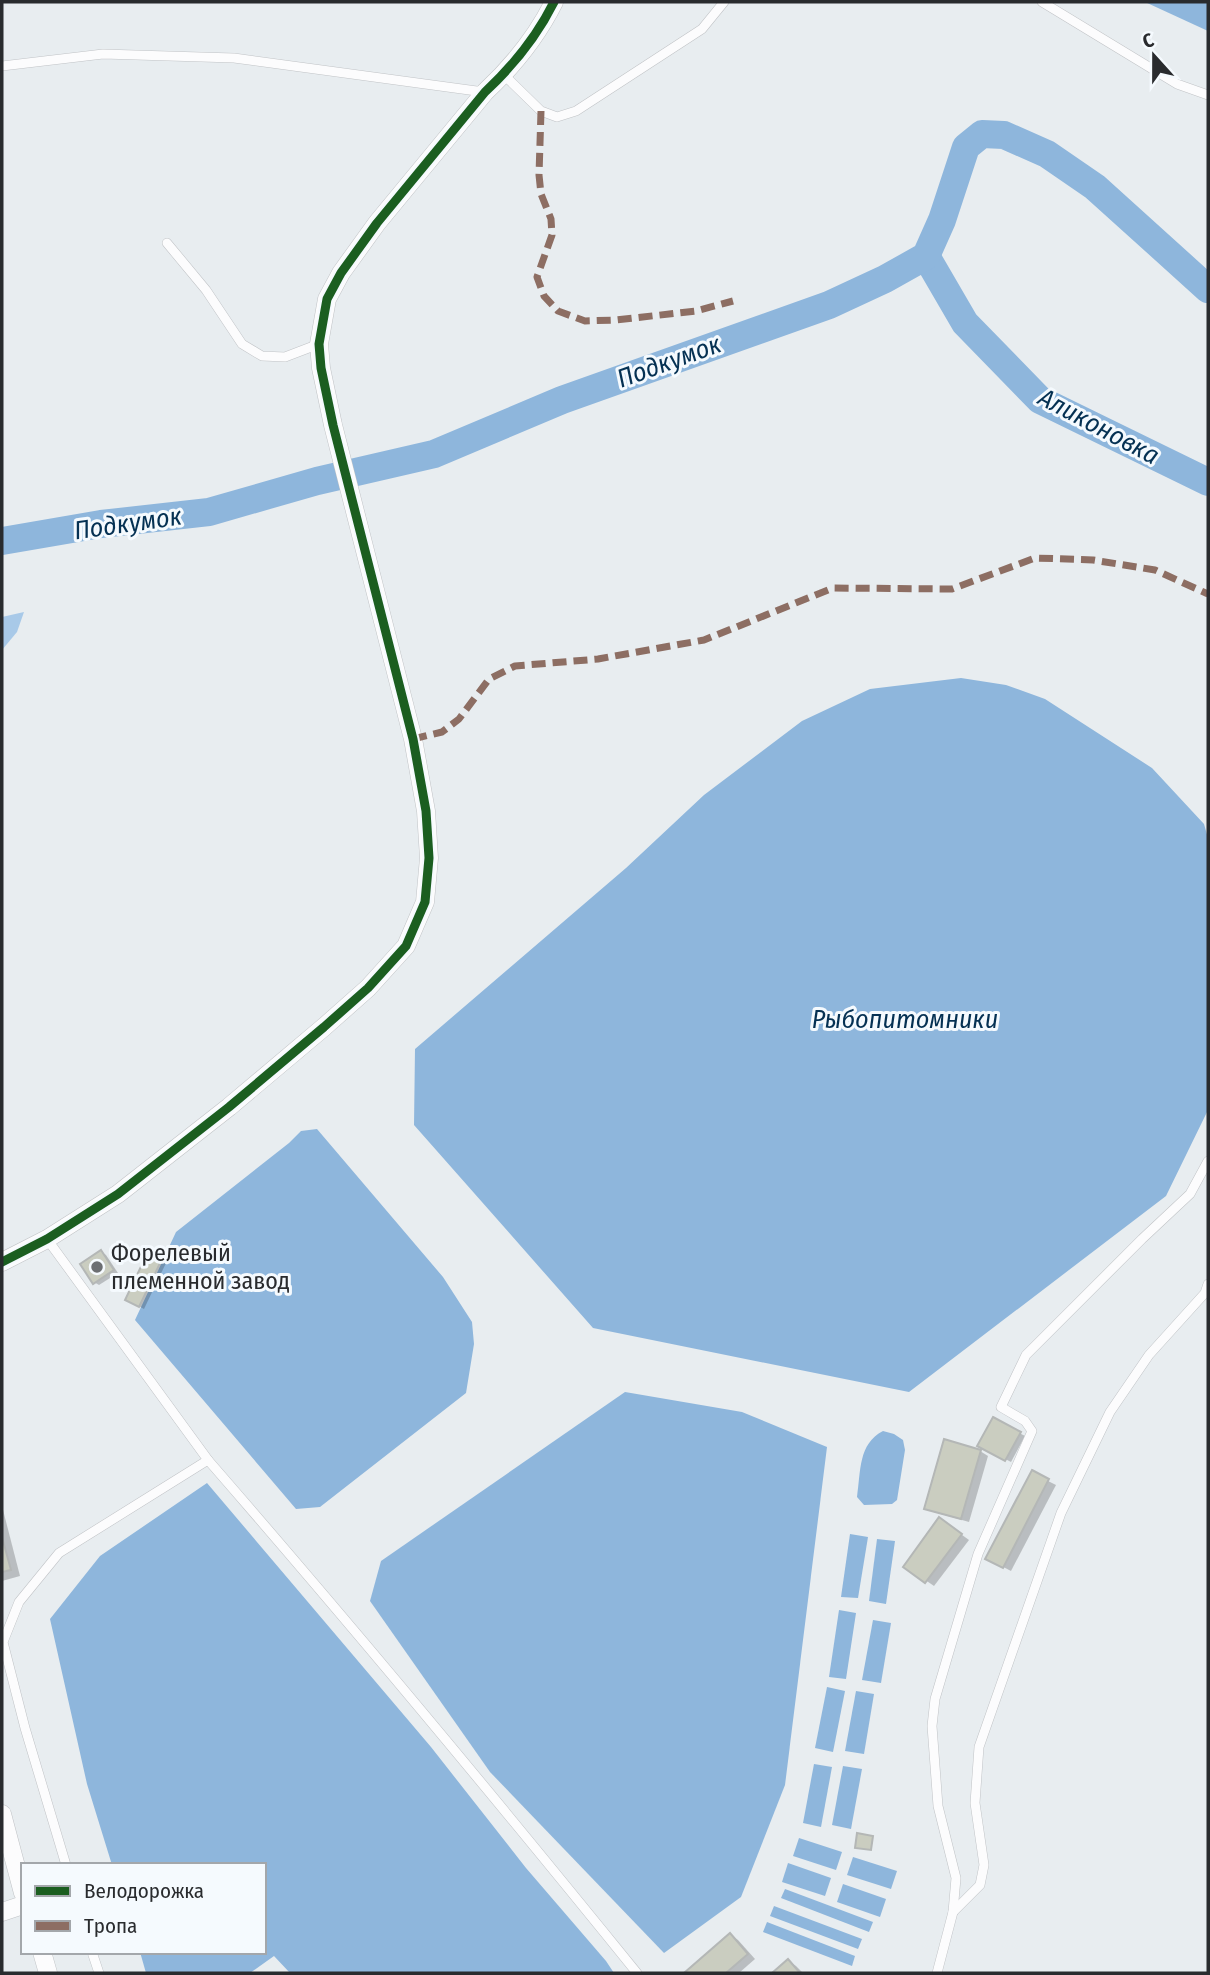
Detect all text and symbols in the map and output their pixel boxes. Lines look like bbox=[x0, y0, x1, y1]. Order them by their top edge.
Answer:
north arrow bbox=[1119, 21, 1189, 91]
text: С bbox=[1139, 28, 1157, 53]
water label: Подкумок bbox=[613, 328, 726, 395]
water label: Аликоновка bbox=[1032, 381, 1164, 471]
water label: Подкумок bbox=[72, 501, 184, 546]
water label: Рыбопитомники bbox=[812, 1004, 998, 1035]
place label: Форелевый племенной завод bbox=[111, 1239, 290, 1295]
marker: Форелевый племенной завод bbox=[89, 1259, 105, 1275]
legend bbox=[21, 1863, 266, 1954]
text: Велодорожка bbox=[84, 1878, 204, 1904]
text: Тропа bbox=[84, 1913, 137, 1939]

